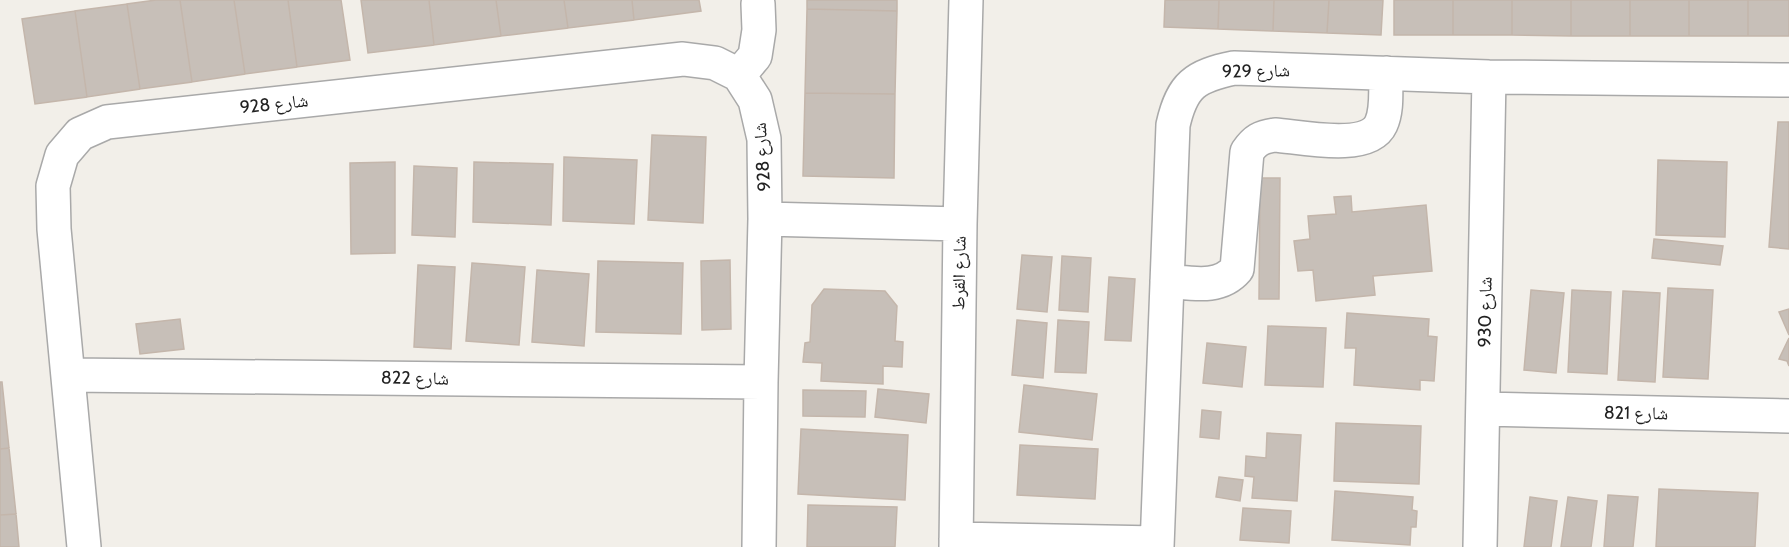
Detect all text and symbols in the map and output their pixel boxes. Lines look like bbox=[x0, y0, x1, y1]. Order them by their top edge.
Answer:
street label: شارع 929 bbox=[1222, 59, 1290, 83]
street label: شارع 928 bbox=[239, 89, 309, 119]
street label: شارع 928 bbox=[749, 122, 775, 192]
street label: شارع القرط bbox=[947, 236, 971, 310]
street label: شارع 930 bbox=[1473, 276, 1497, 348]
street label: شارع 822 bbox=[381, 366, 449, 390]
street label: شارع 821 bbox=[1604, 401, 1668, 425]

